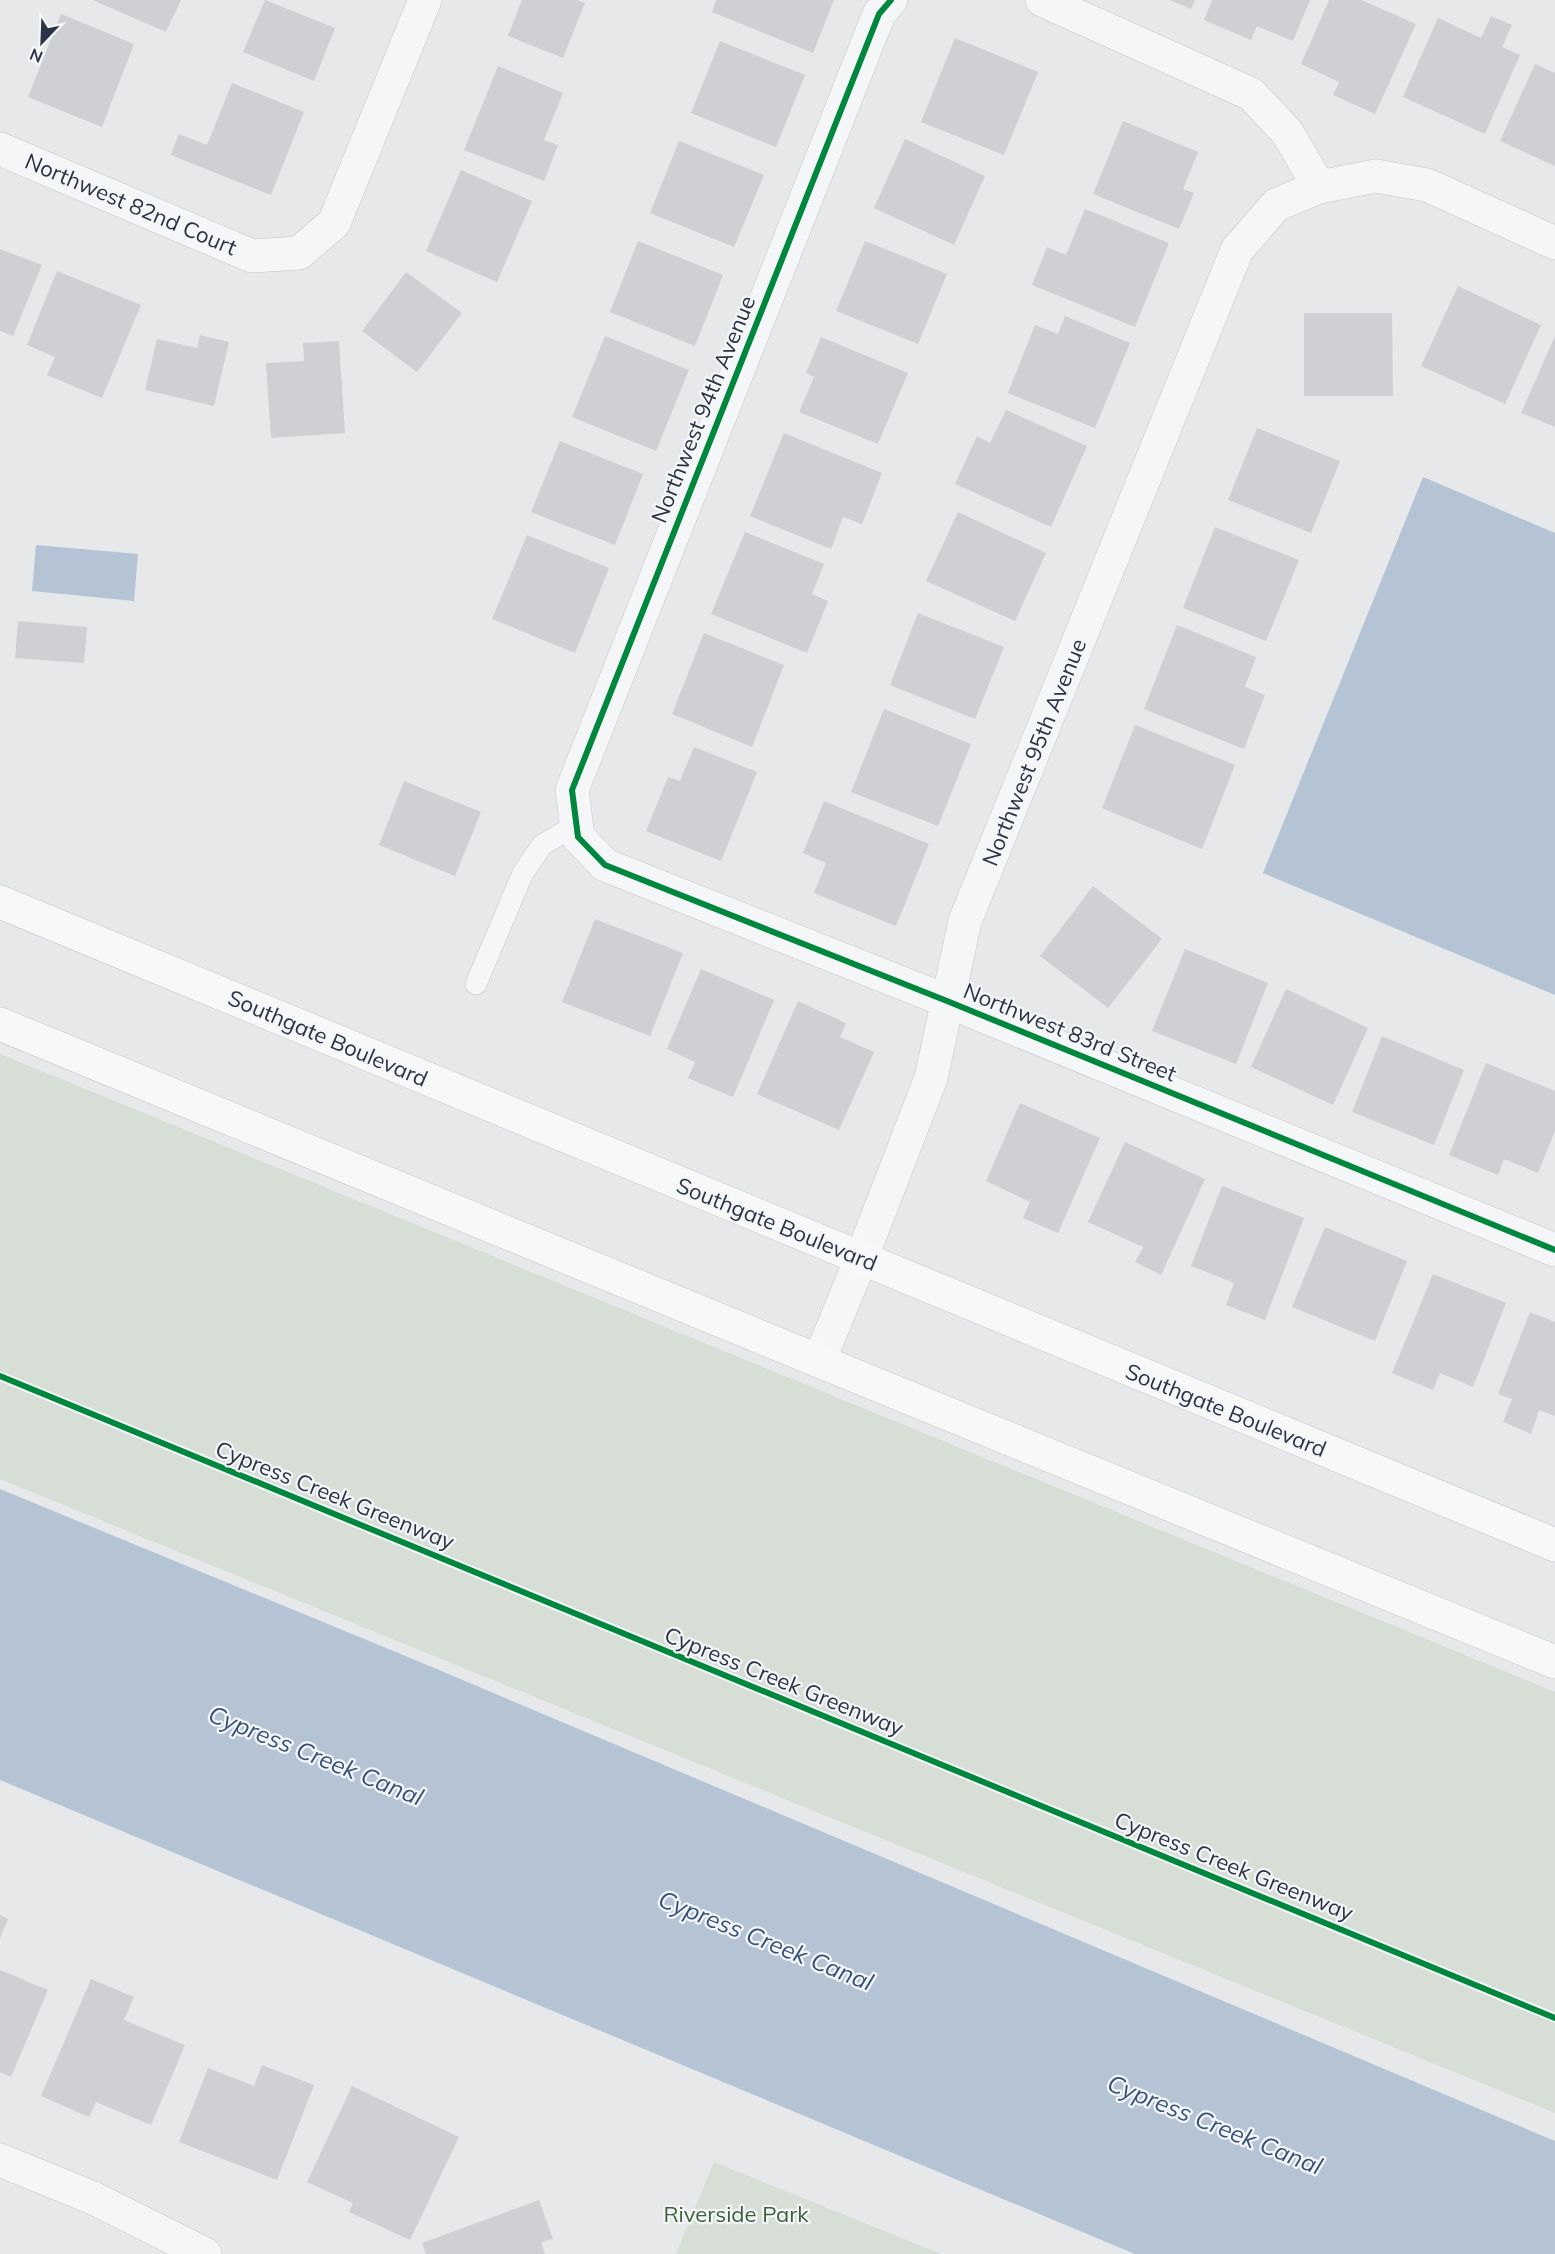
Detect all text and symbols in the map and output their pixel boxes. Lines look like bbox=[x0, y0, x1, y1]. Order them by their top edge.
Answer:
north arrow bbox=[12, 12, 72, 72]
text: N bbox=[27, 44, 46, 67]
street label: Northwest 82nd Court bbox=[21, 147, 241, 261]
street label: Northwest 94th Avenue bbox=[645, 291, 761, 527]
street label: Northwest 95th Avenue bbox=[976, 634, 1092, 870]
street label: Northwest 83rd Street bbox=[959, 976, 1181, 1088]
street label: Southgate Boulevard bbox=[224, 983, 432, 1093]
street label: Southgate Boulevard bbox=[672, 1171, 882, 1277]
street label: Southgate Boulevard bbox=[1121, 1357, 1331, 1463]
street label: Cypress Creek Greenway bbox=[212, 1434, 459, 1556]
street label: Cypress Creek Greenway bbox=[661, 1620, 908, 1742]
water label: Cypress Creek Canal bbox=[204, 1698, 428, 1812]
street label: Cypress Creek Greenway bbox=[1111, 1805, 1358, 1927]
water label: Cypress Creek Canal bbox=[654, 1883, 878, 1997]
water label: Cypress Creek Canal bbox=[1103, 2067, 1327, 2181]
park label: Riverside Park bbox=[663, 2200, 809, 2228]

